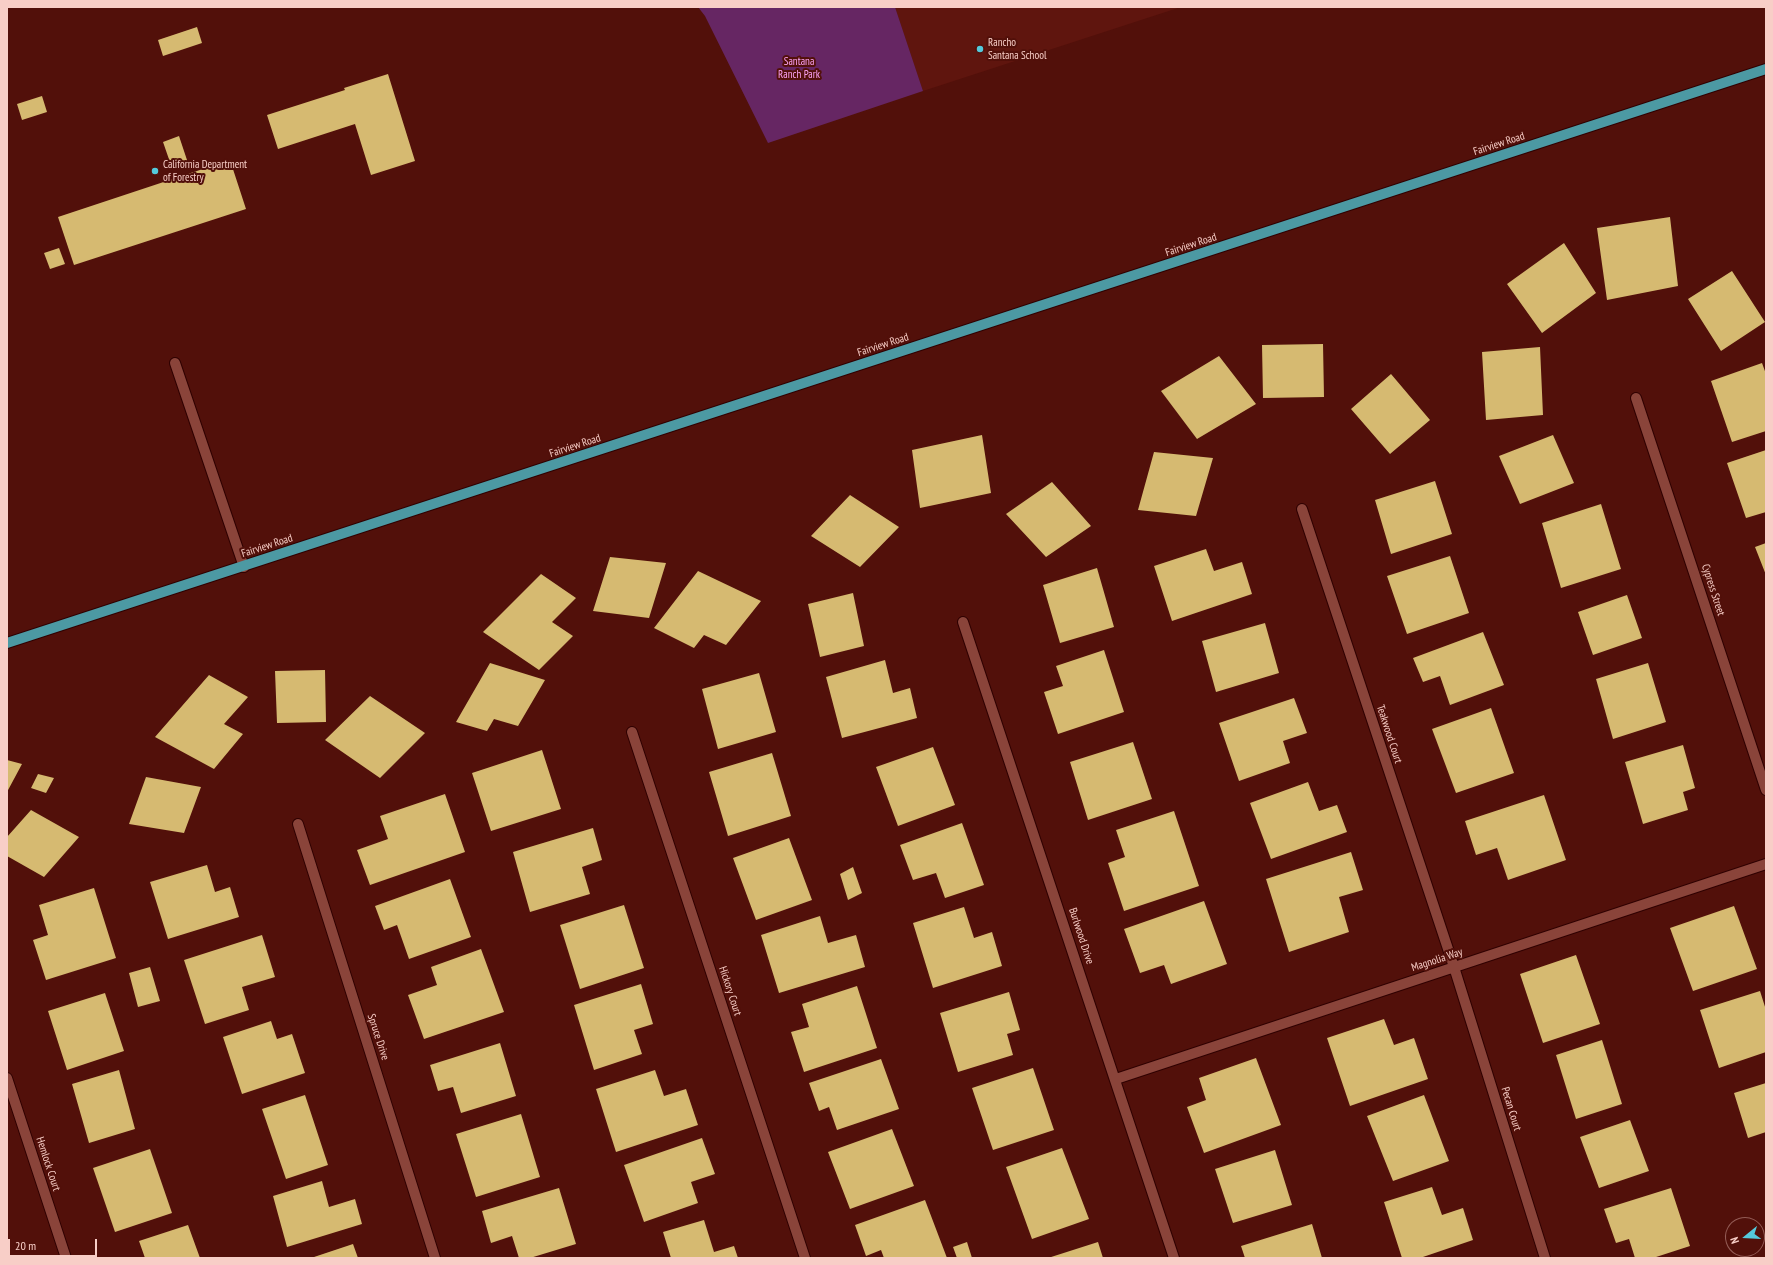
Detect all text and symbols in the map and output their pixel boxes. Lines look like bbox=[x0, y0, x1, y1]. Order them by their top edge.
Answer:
place label: Rancho Santana School bbox=[988, 36, 1046, 62]
marker: Rancho Santana School bbox=[975, 44, 985, 54]
park label: Santana Ranch Park bbox=[778, 55, 820, 81]
street label: Fairview Road bbox=[1472, 130, 1526, 158]
place label: California Department of Forestry bbox=[163, 158, 247, 184]
marker: California Department of Forestry bbox=[150, 166, 160, 176]
street label: Fairview Road bbox=[1164, 231, 1218, 259]
street label: Fairview Road bbox=[856, 331, 910, 359]
street label: Fairview Road bbox=[548, 432, 602, 460]
street label: Fairview Road bbox=[240, 532, 294, 560]
street label: Cypress Street bbox=[1698, 562, 1728, 618]
street label: Teakwood Court bbox=[1373, 703, 1405, 765]
street label: Burlwood Drive bbox=[1066, 906, 1096, 966]
street label: Magnolia Way bbox=[1410, 946, 1464, 974]
street label: Hickory Court bbox=[716, 965, 744, 1017]
street label: Spruce Drive bbox=[364, 1012, 392, 1062]
street label: Pecan Court bbox=[1498, 1085, 1524, 1133]
street label: Hemlock Court bbox=[33, 1135, 63, 1193]
north arrow bbox=[1725, 1217, 1765, 1257]
scale bar bbox=[10, 1231, 99, 1257]
text: N bbox=[1727, 1235, 1742, 1245]
text: 20 m bbox=[15, 1238, 36, 1253]

